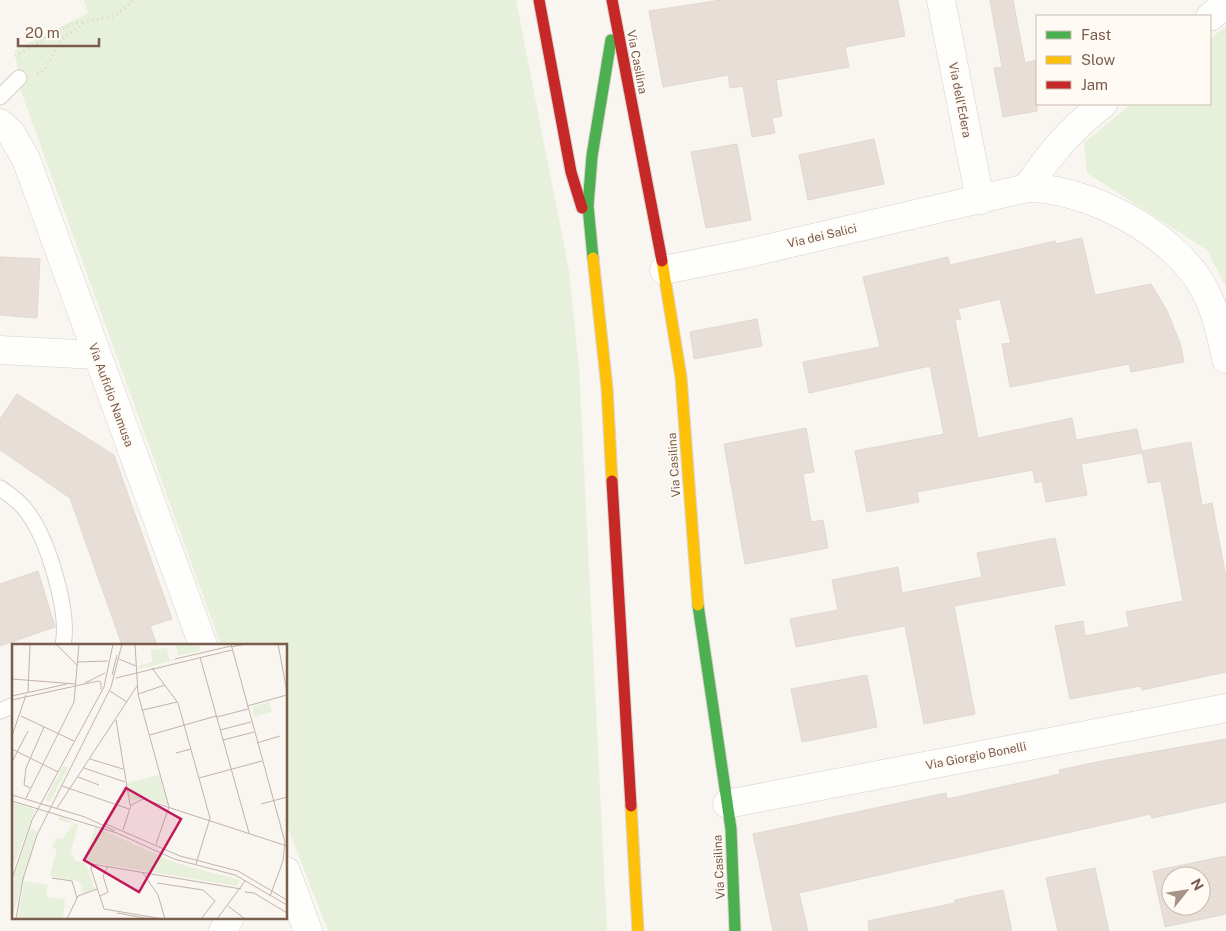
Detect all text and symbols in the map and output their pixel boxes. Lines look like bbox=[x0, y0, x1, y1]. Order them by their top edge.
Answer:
scale bar bbox=[18, 15, 99, 47]
legend bbox=[1036, 15, 1211, 105]
text: 20 m bbox=[25, 24, 60, 41]
text: Fast bbox=[1081, 26, 1111, 43]
street label: Via Casilina bbox=[624, 29, 650, 95]
text: Slow bbox=[1081, 51, 1116, 68]
street label: Via dell'Edera bbox=[946, 61, 974, 139]
text: Jam bbox=[1081, 76, 1108, 93]
street label: Via dei Salici bbox=[786, 221, 858, 251]
street label: Via Aufidio Namusa bbox=[86, 341, 136, 449]
street label: Via Casilina bbox=[665, 432, 683, 498]
inset map bbox=[12, 644, 288, 918]
street label: Via Giorgio Bonelli bbox=[924, 739, 1028, 773]
street label: Via Casilina bbox=[710, 834, 728, 900]
north arrow bbox=[1161, 866, 1211, 916]
text: N bbox=[1188, 876, 1207, 893]

